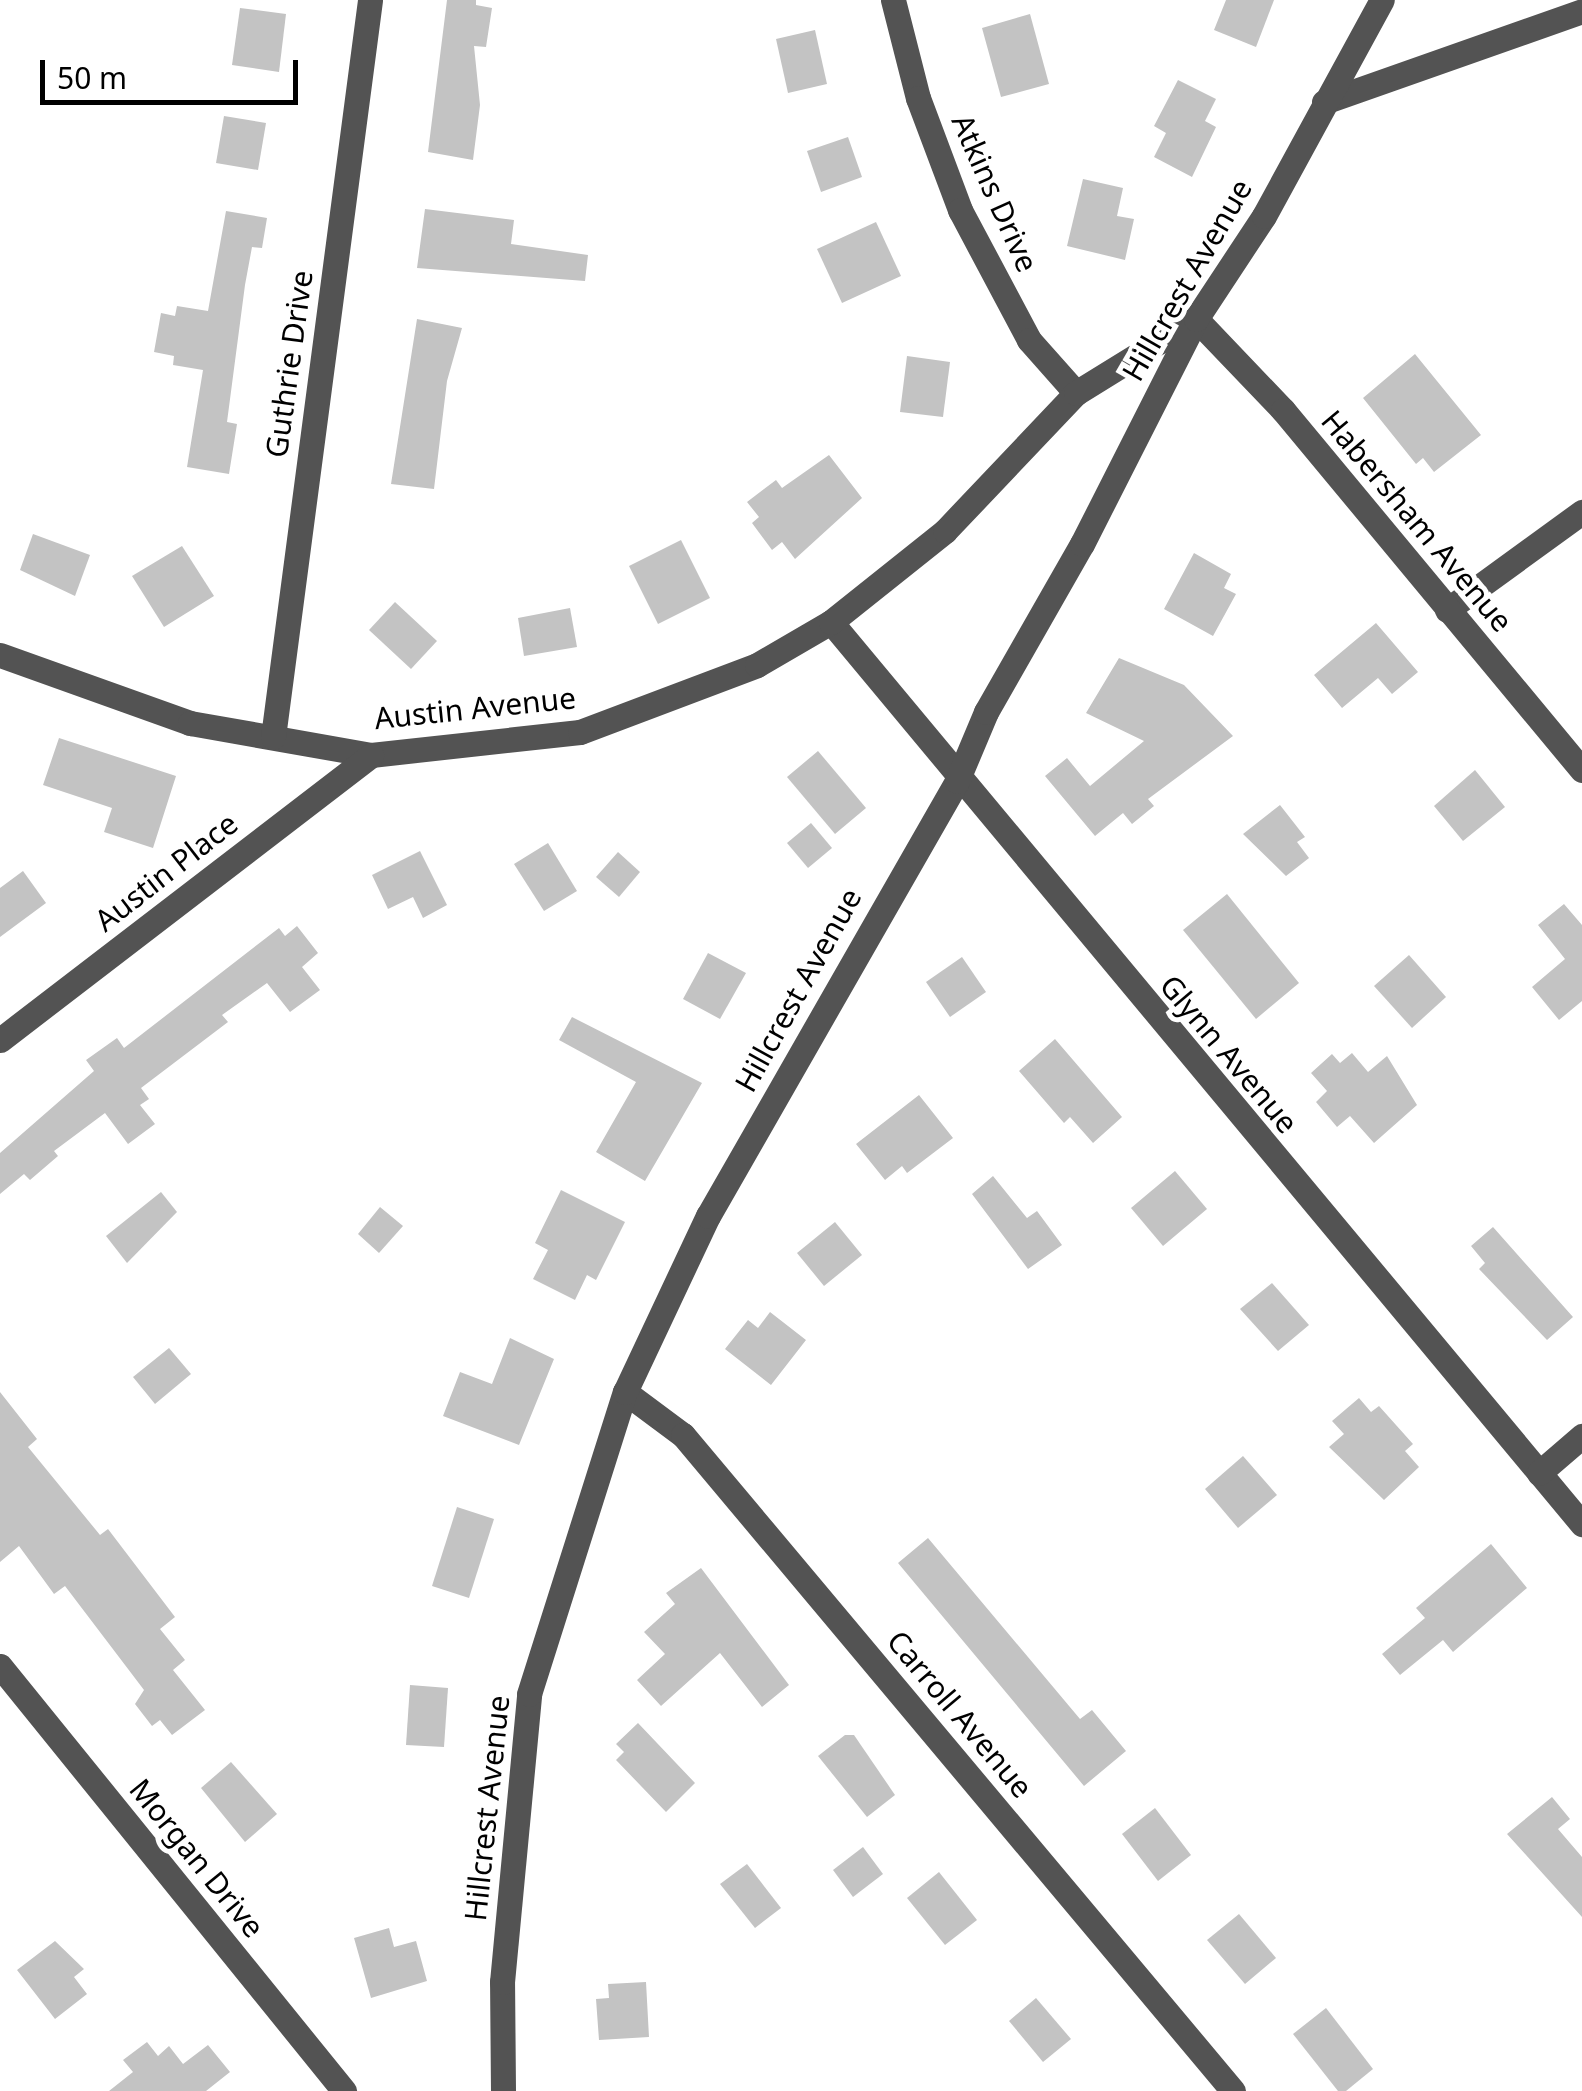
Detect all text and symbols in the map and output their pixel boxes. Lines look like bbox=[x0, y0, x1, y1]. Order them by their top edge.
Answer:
scale bar bbox=[45, 40, 302, 102]
text: 50 m bbox=[57, 57, 127, 98]
street label: Atkins Drive bbox=[944, 109, 1046, 277]
street label: Hillcrest Avenue bbox=[1115, 173, 1259, 387]
street label: Guthrie Drive bbox=[258, 268, 320, 460]
street label: Habersham Avenue bbox=[1314, 403, 1520, 639]
street label: Austin Avenue bbox=[373, 680, 577, 736]
street label: Austin Place bbox=[88, 805, 244, 939]
street label: Hillcrest Avenue bbox=[727, 882, 869, 1098]
street label: Glynn Avenue bbox=[1153, 968, 1305, 1140]
street label: Carroll Avenue bbox=[880, 1623, 1040, 1805]
street label: Hillcrest Avenue bbox=[457, 1693, 517, 1923]
street label: Morgan Drive bbox=[122, 1772, 272, 1944]

